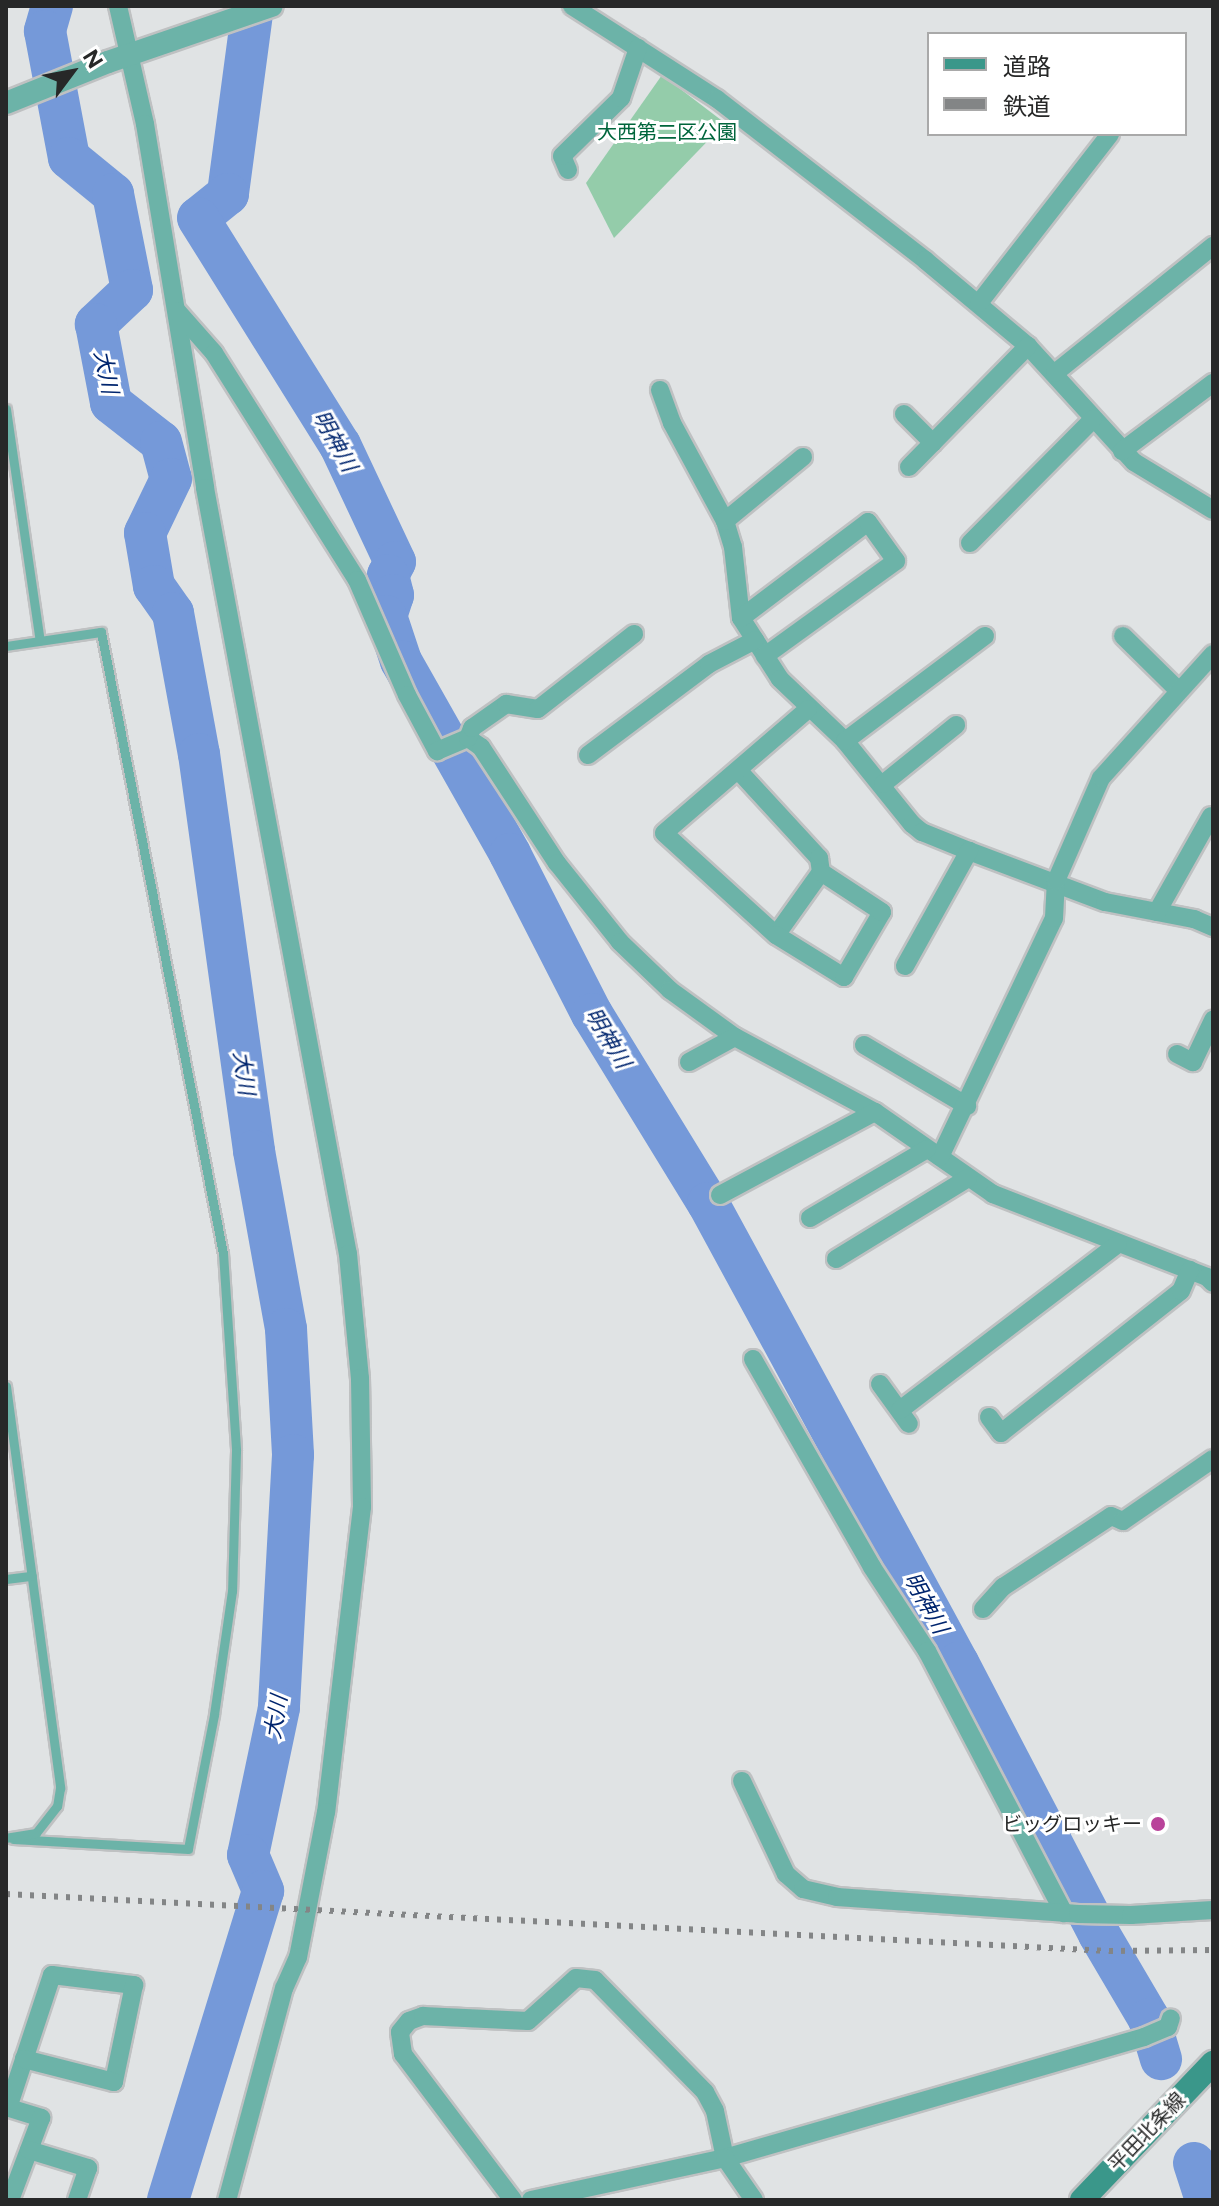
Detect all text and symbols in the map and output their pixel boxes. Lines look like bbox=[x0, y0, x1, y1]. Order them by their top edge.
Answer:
north arrow bbox=[32, 32, 112, 112]
legend bbox=[927, 32, 1187, 136]
text: N bbox=[77, 45, 109, 73]
text: 道路 bbox=[1003, 52, 1051, 81]
text: 鉄道 bbox=[1003, 92, 1051, 121]
park label: 大西第二区公園 bbox=[597, 120, 737, 144]
water label: 大川 bbox=[89, 348, 123, 396]
water label: 明神川 bbox=[307, 406, 363, 476]
water label: 明神川 bbox=[580, 1003, 636, 1073]
water label: 大川 bbox=[228, 1049, 260, 1097]
water label: 明神川 bbox=[898, 1568, 954, 1638]
water label: 大川 bbox=[260, 1693, 292, 1741]
place label: ビッグロッキー bbox=[1002, 1812, 1142, 1836]
marker: ビッグロッキー bbox=[1149, 1815, 1167, 1833]
street label: 平田北条線 bbox=[1104, 2088, 1190, 2176]

